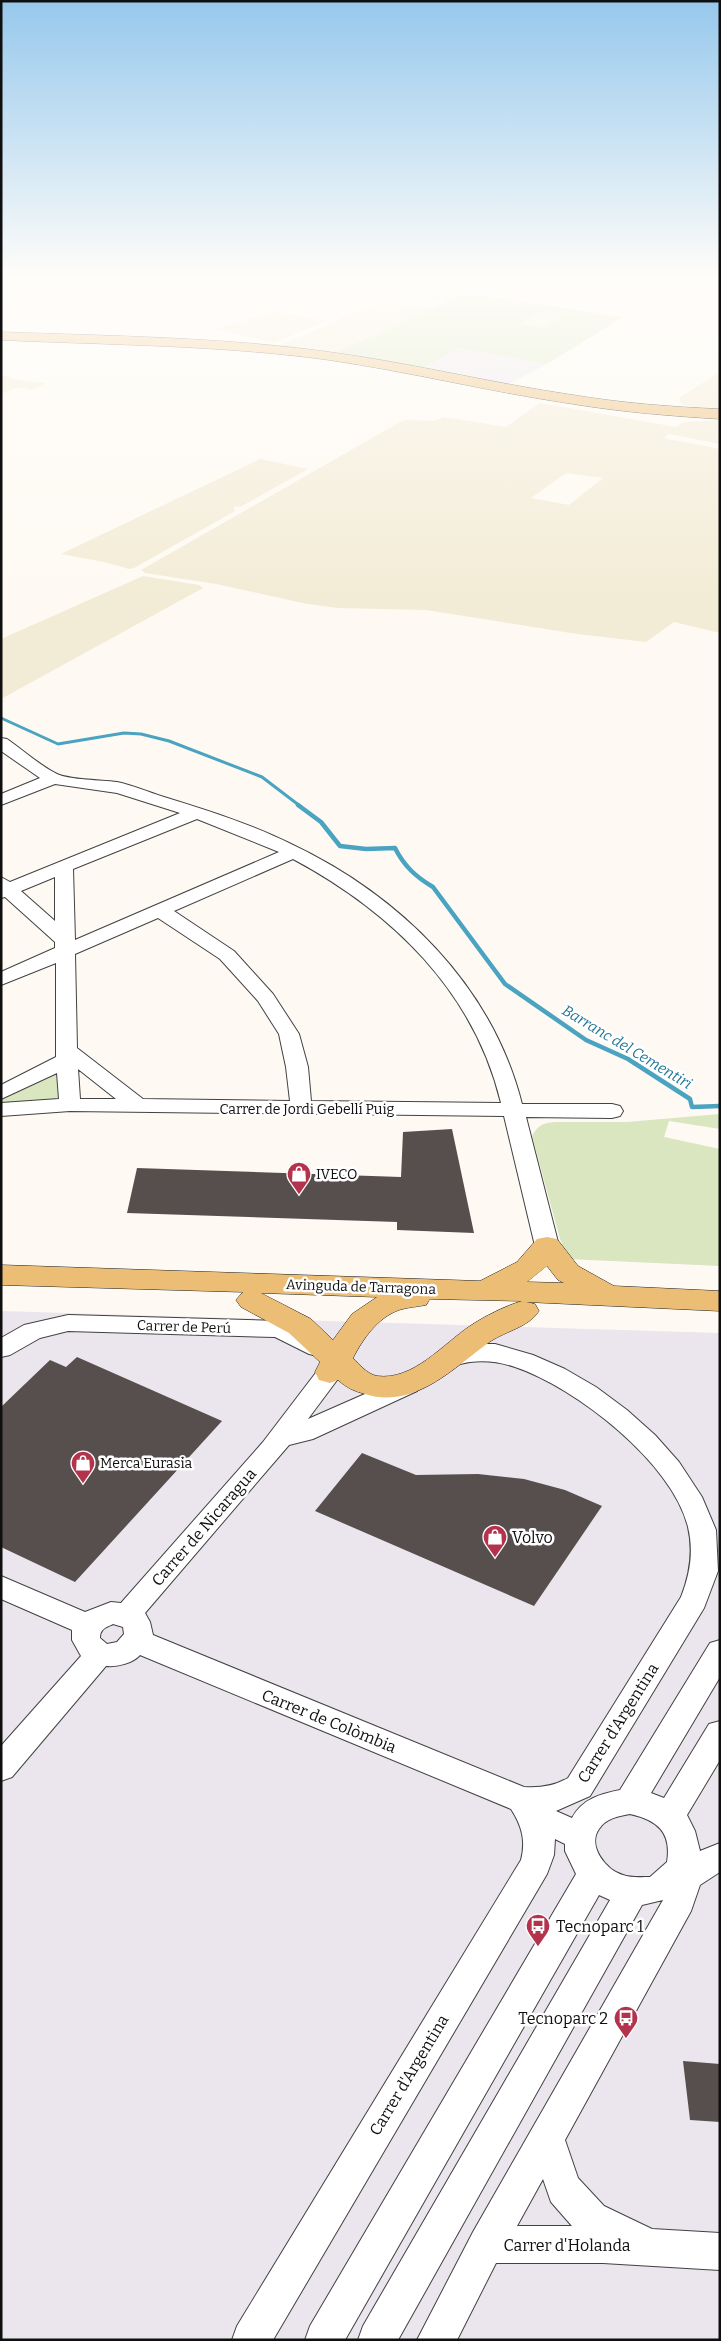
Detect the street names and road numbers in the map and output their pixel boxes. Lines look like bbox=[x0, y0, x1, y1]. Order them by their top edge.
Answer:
street label: Carrer de Jordi Gebellí Puig bbox=[220, 1101, 395, 1118]
street label: Avinguda de Tarragona bbox=[286, 1276, 437, 1298]
street label: Carrer de Perú bbox=[137, 1317, 232, 1337]
street label: Carrer de Nicaragua bbox=[148, 1464, 260, 1590]
street label: Carrer d'Argentina bbox=[574, 1659, 663, 1786]
street label: Carrer de Colòmbia bbox=[259, 1685, 399, 1757]
street label: Carrer d'Argentina bbox=[365, 2011, 453, 2139]
street label: Carrer d'Holanda bbox=[503, 2236, 631, 2255]

